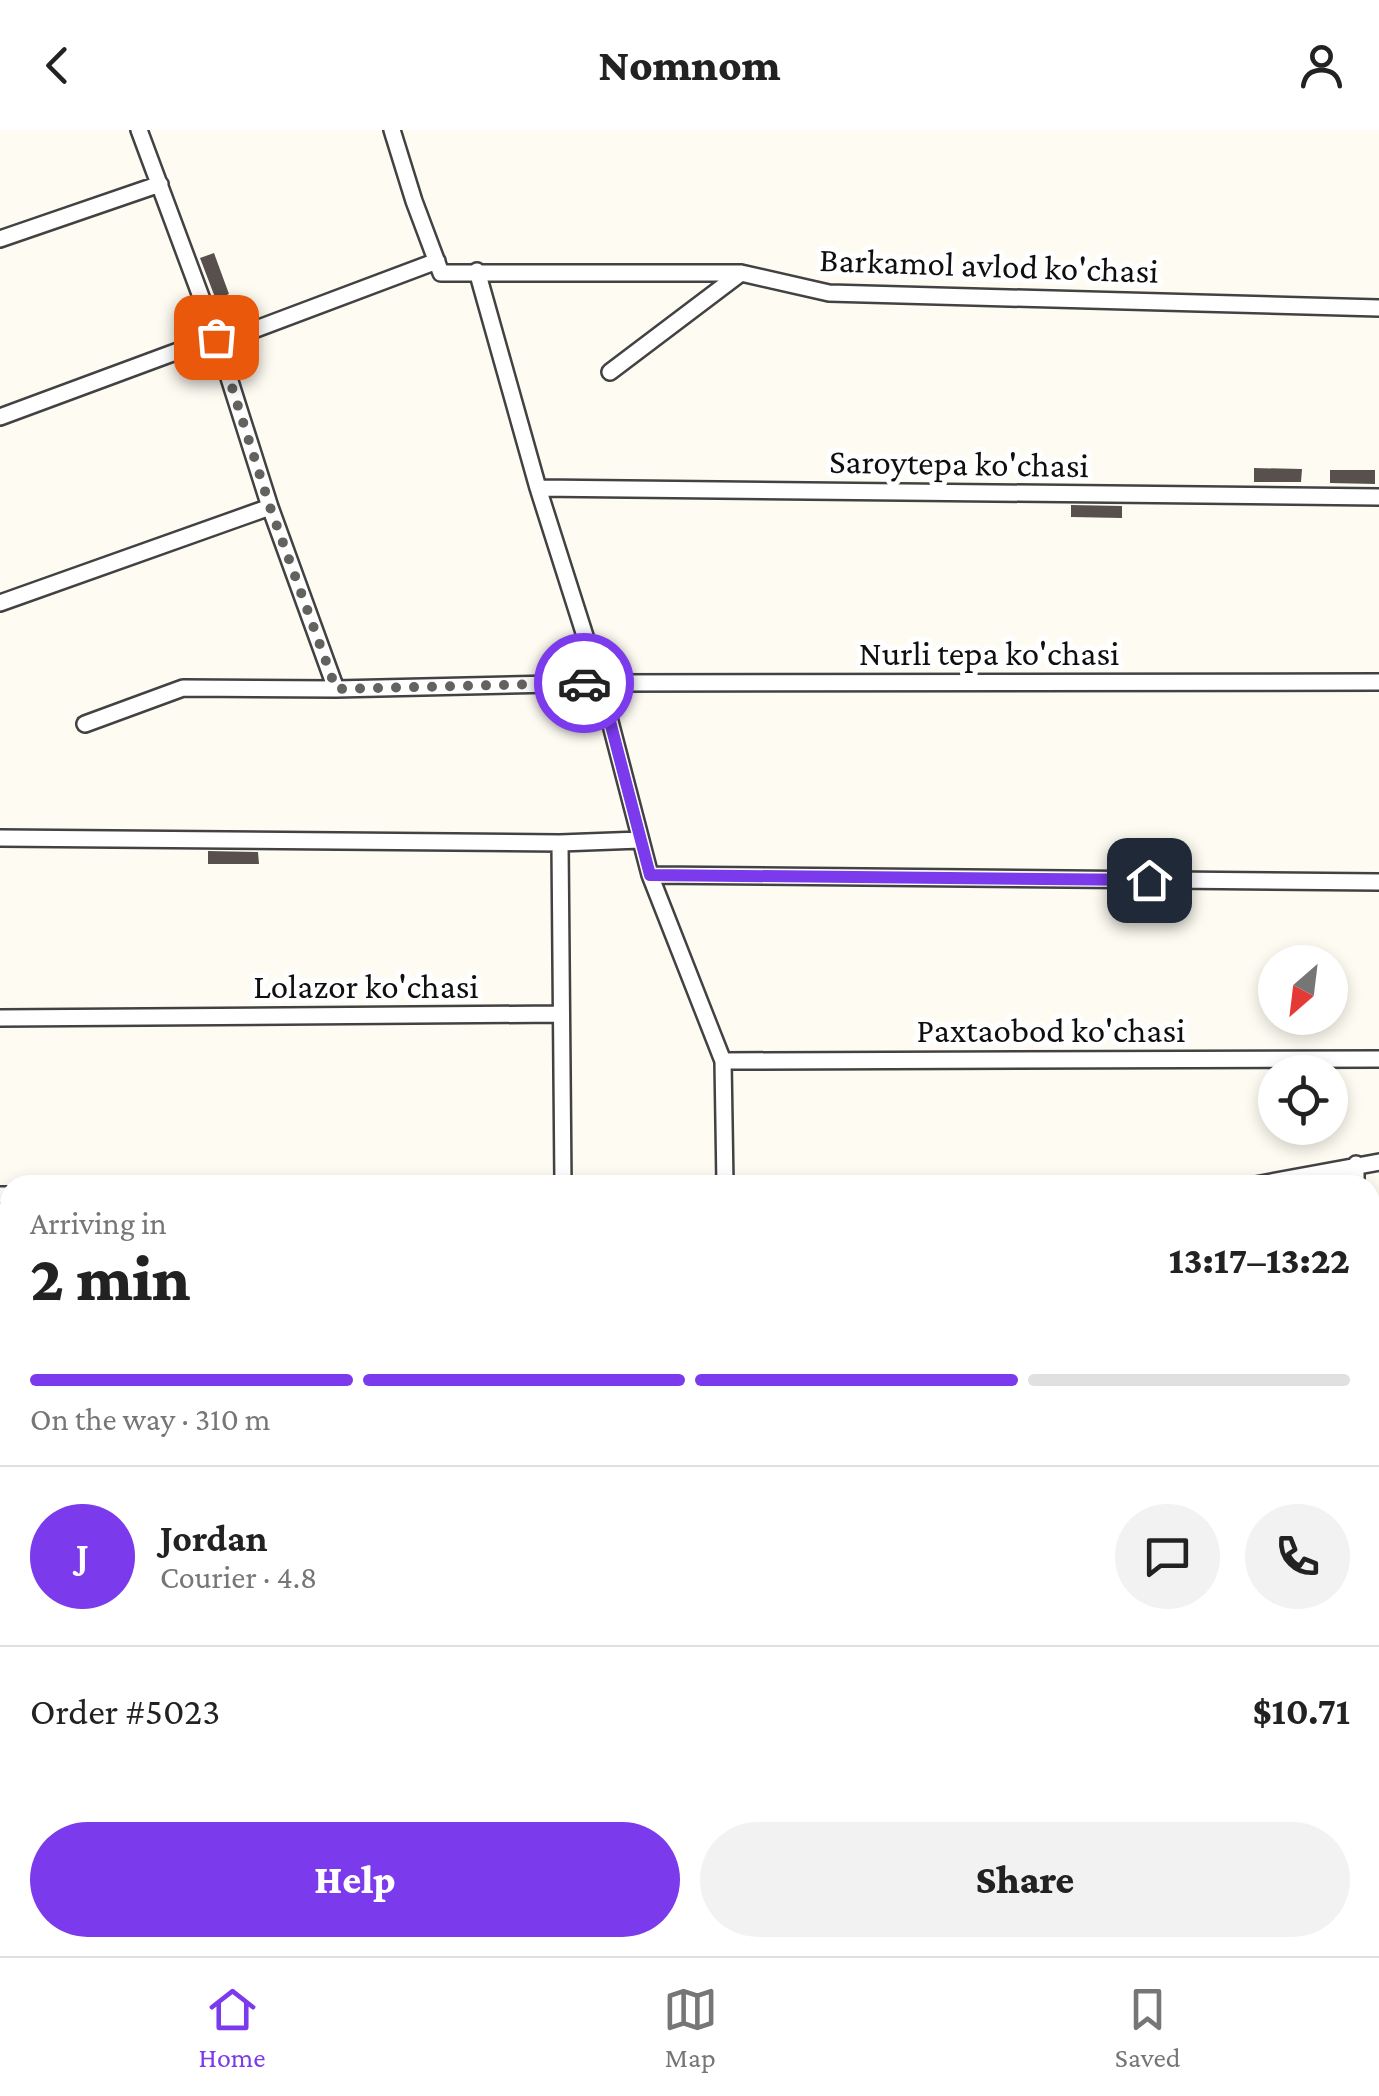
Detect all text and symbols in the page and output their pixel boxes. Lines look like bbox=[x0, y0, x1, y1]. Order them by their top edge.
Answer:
icon: back bbox=[30, 38, 85, 93]
icon: person bbox=[1294, 38, 1349, 93]
text: Nomnom bbox=[598, 40, 781, 90]
street label: Barkamol avlod ko'chasi bbox=[819, 240, 1159, 291]
pin bbox=[174, 295, 259, 380]
icon: bag bbox=[189, 310, 244, 365]
street label: Saroytepa ko'chasi bbox=[829, 442, 1089, 485]
courier bbox=[534, 633, 634, 733]
street label: Nurli tepa ko'chasi bbox=[859, 634, 1119, 673]
icon: car bbox=[557, 656, 612, 711]
pin bbox=[1107, 838, 1192, 923]
icon: home bbox=[1122, 853, 1177, 908]
north arrow bbox=[1258, 945, 1348, 1035]
map controls bbox=[1258, 945, 1348, 1145]
street label: Lolazor ko'chasi bbox=[253, 967, 479, 1006]
street label: Paxtaobod ko'chasi bbox=[917, 1011, 1185, 1050]
button: locate bbox=[1258, 1055, 1348, 1145]
text: Arriving in bbox=[30, 1205, 167, 1241]
text: 13:17–13:22 bbox=[1169, 1239, 1350, 1281]
text: 2 min bbox=[30, 1242, 191, 1314]
text: On the way · 310 m bbox=[30, 1401, 271, 1437]
button: chat bbox=[1115, 1504, 1220, 1609]
button: phone bbox=[1245, 1504, 1350, 1609]
text: Jordan bbox=[160, 1517, 268, 1559]
text: J bbox=[76, 1535, 89, 1577]
text: Courier · 4.8 bbox=[160, 1559, 317, 1595]
text: Order #5023 bbox=[30, 1690, 220, 1732]
text: $10.71 bbox=[1253, 1690, 1350, 1732]
button: Help bbox=[30, 1822, 680, 1937]
button: Share bbox=[700, 1822, 1350, 1937]
tab: Home bbox=[199, 1982, 266, 2073]
tab: Map bbox=[663, 1982, 718, 2073]
tab: Saved bbox=[1115, 1982, 1180, 2073]

